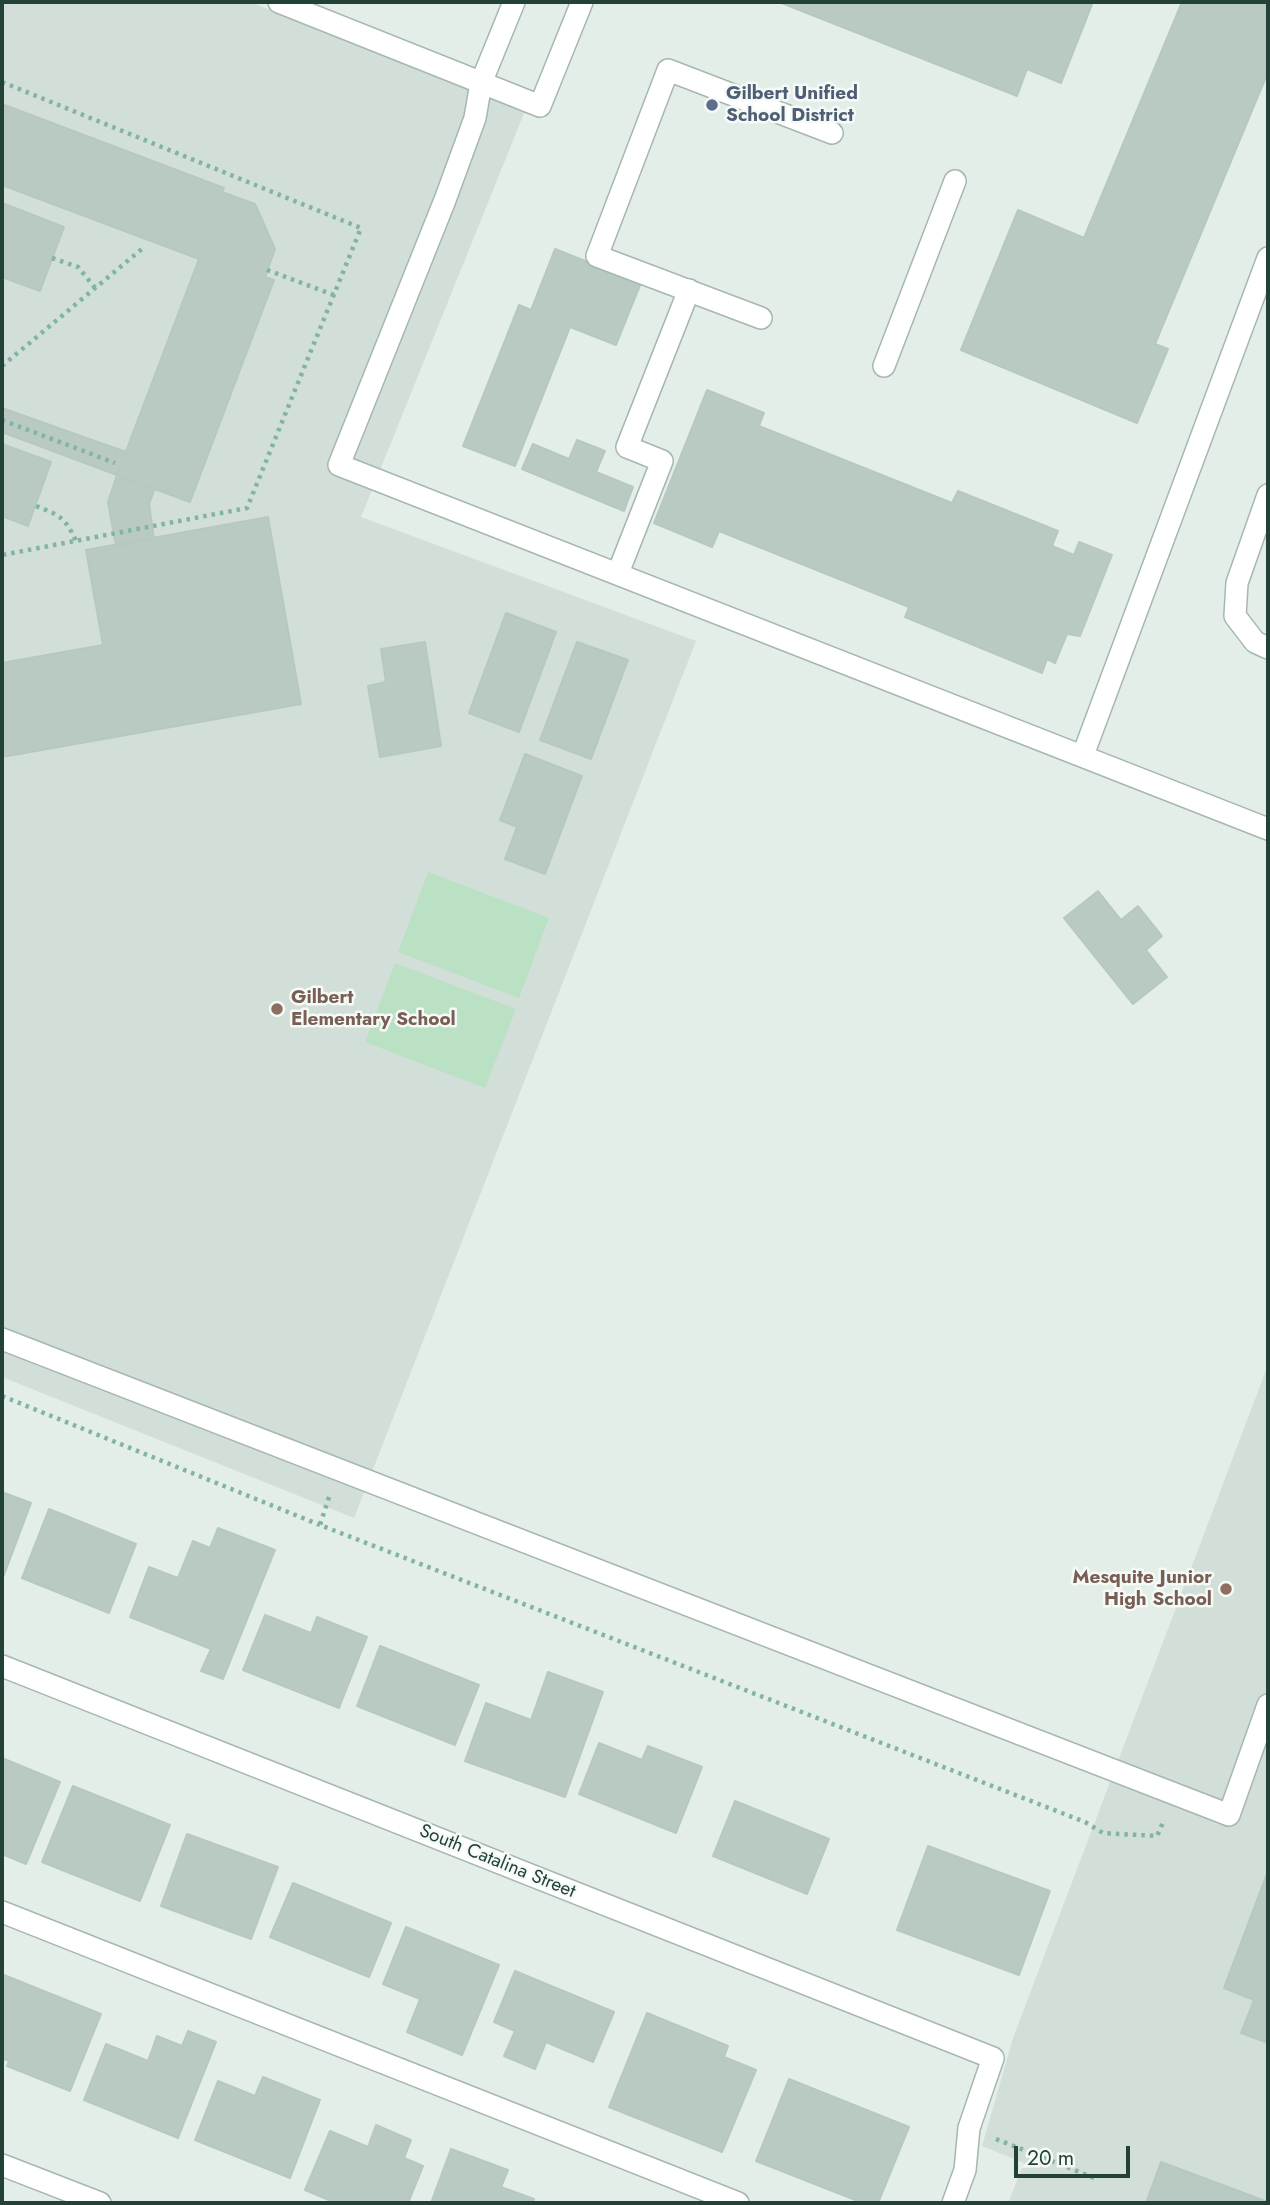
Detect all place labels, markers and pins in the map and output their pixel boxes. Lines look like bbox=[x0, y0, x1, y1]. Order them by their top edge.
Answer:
place label: Gilbert Unified School District bbox=[726, 83, 858, 127]
marker: Gilbert Unified School District bbox=[704, 97, 720, 113]
place label: Gilbert Elementary School bbox=[291, 987, 456, 1031]
marker: Gilbert Elementary School bbox=[269, 1001, 285, 1017]
place label: Mesquite Junior High School bbox=[1073, 1567, 1212, 1611]
marker: Mesquite Junior High School bbox=[1218, 1581, 1234, 1597]

